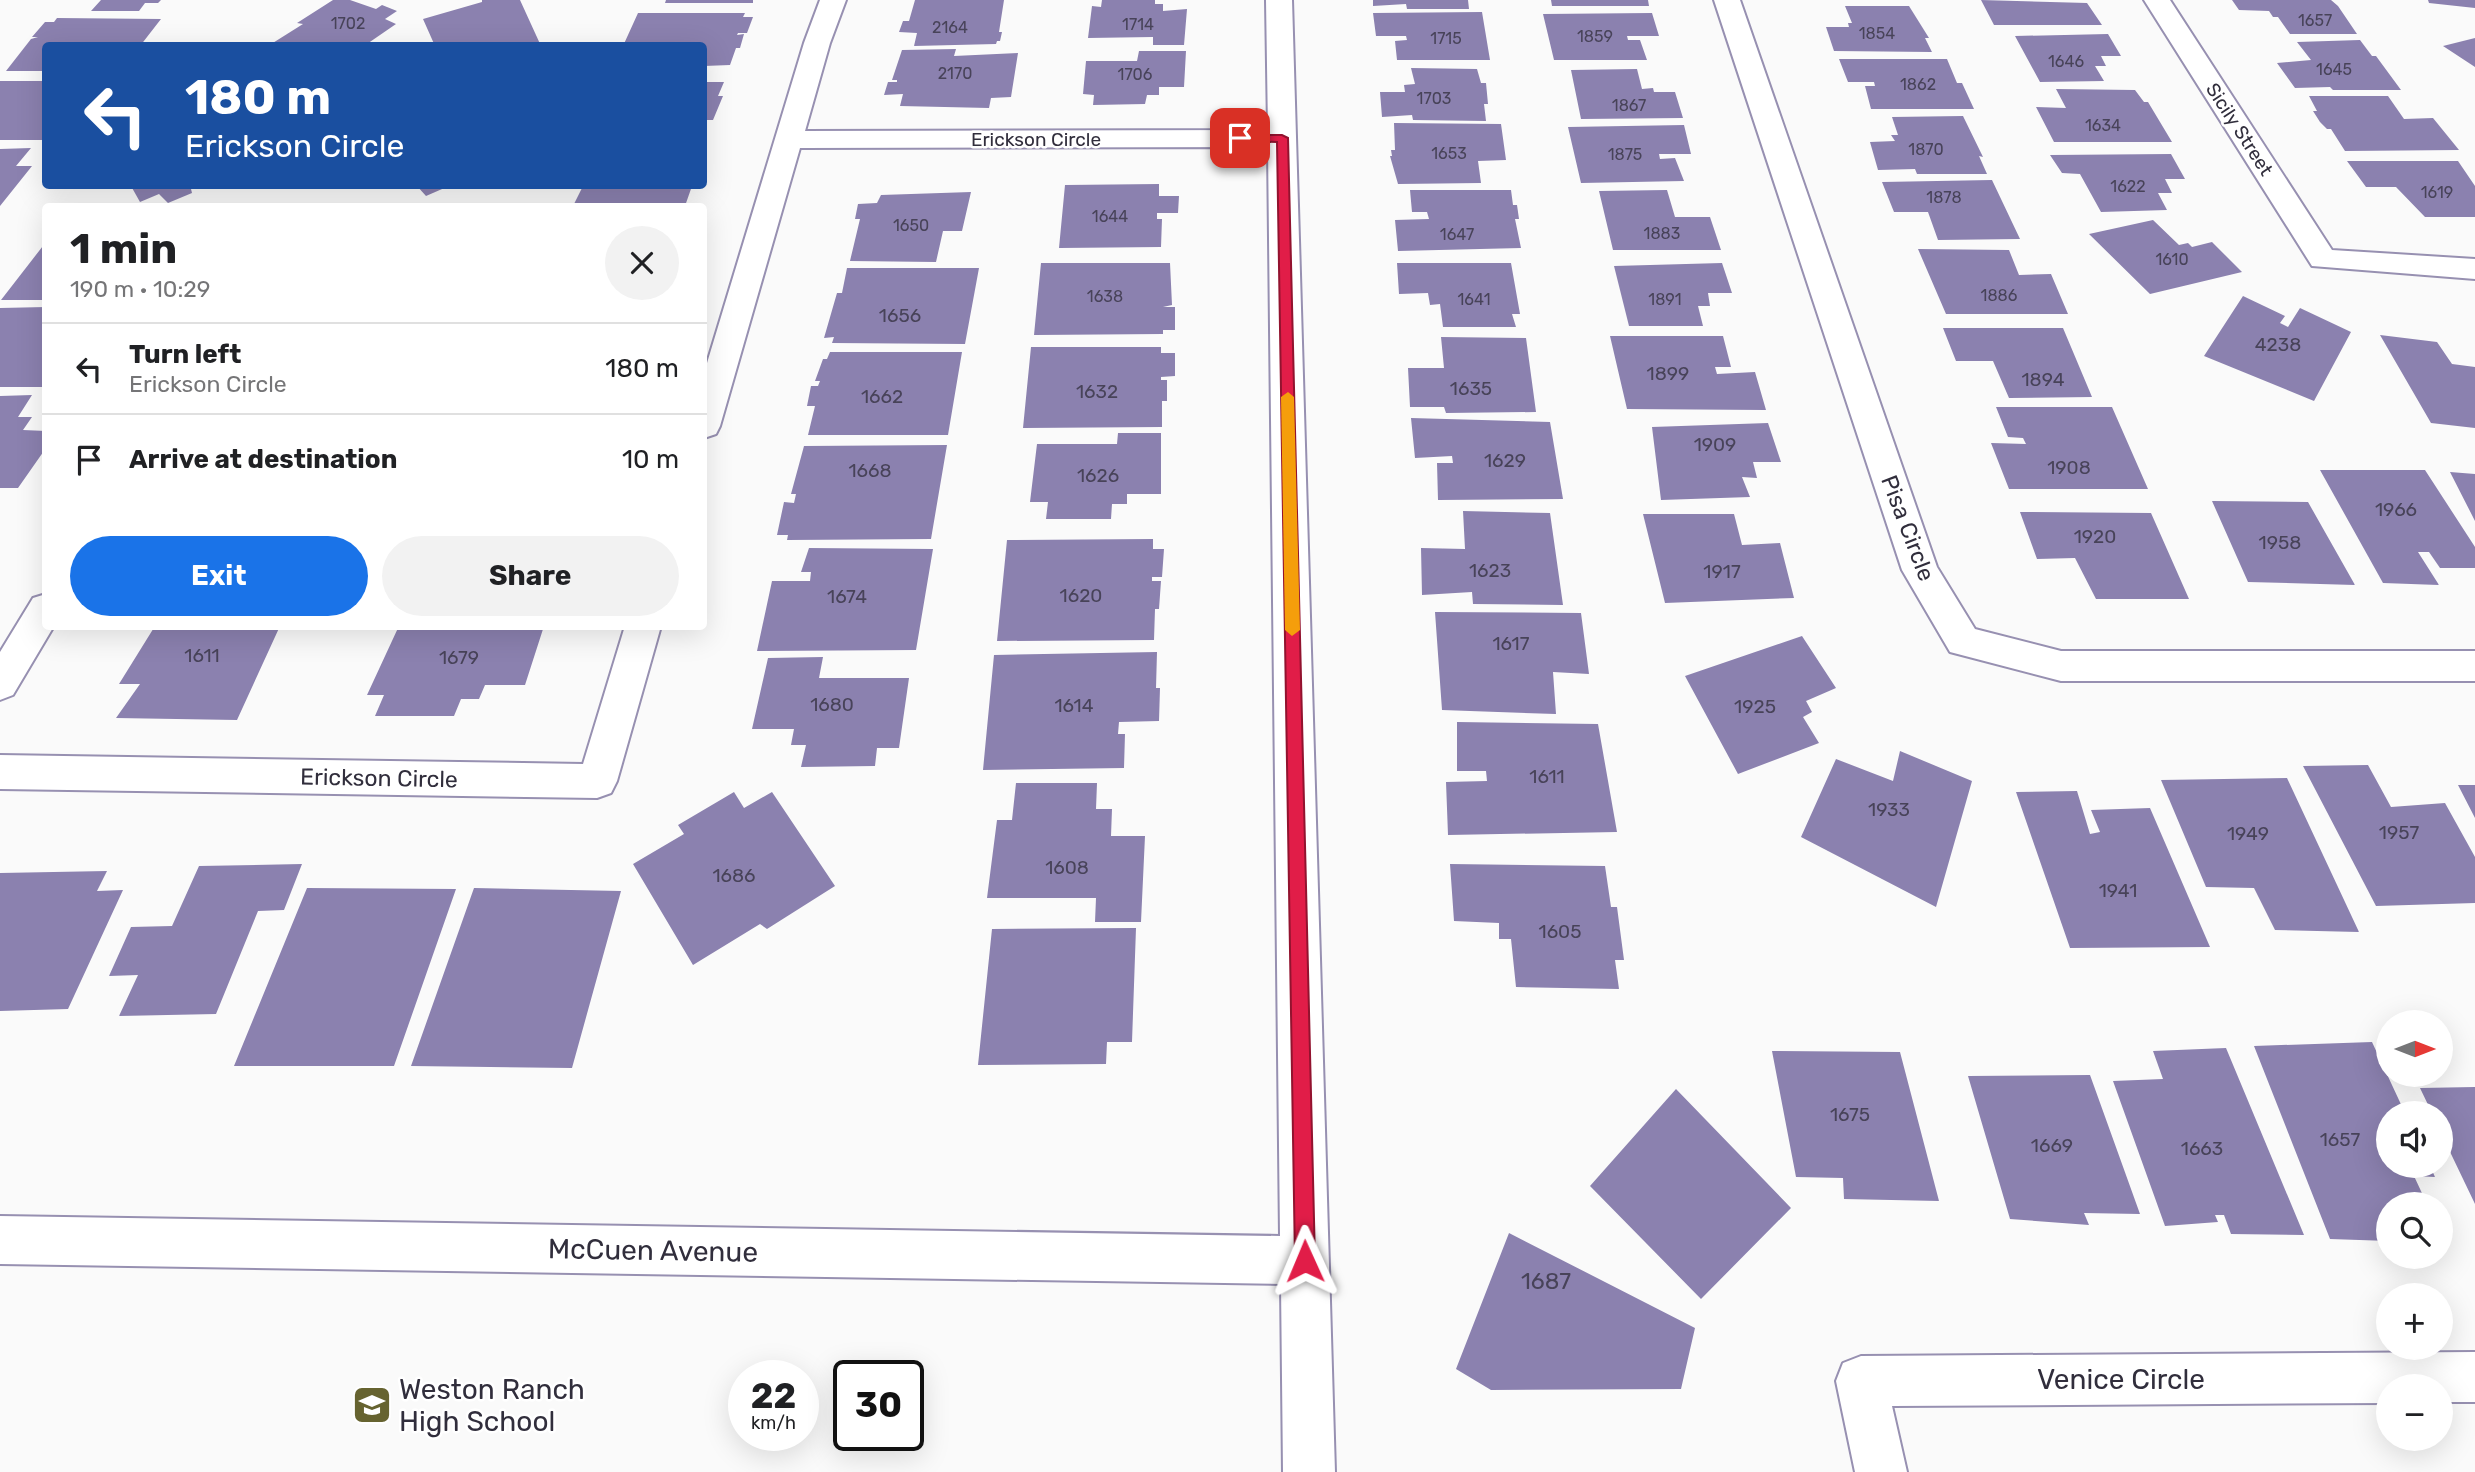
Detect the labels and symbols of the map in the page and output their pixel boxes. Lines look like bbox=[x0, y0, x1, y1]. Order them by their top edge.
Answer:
house number: 1657 bbox=[2298, 11, 2332, 30]
house number: 1702 bbox=[331, 14, 365, 33]
house number: 1714 bbox=[1122, 15, 1154, 34]
house number: 2164 bbox=[932, 18, 968, 37]
house number: 1854 bbox=[1859, 24, 1895, 43]
house number: 1859 bbox=[1577, 27, 1613, 46]
house number: 1715 bbox=[1430, 29, 1462, 48]
house number: 1646 bbox=[2048, 52, 2084, 71]
house number: 1645 bbox=[2316, 60, 2352, 79]
house number: 2170 bbox=[938, 64, 972, 83]
house number: 1706 bbox=[1118, 65, 1153, 84]
house number: 1862 bbox=[1900, 75, 1936, 94]
street label: Sicily Street bbox=[2201, 79, 2278, 180]
house number: 1703 bbox=[1417, 89, 1451, 108]
house number: 1867 bbox=[1612, 96, 1646, 115]
pin bbox=[1210, 108, 1270, 168]
house number: 1634 bbox=[2085, 116, 2121, 135]
street label: Erickson Circle bbox=[971, 128, 1101, 151]
house number: 1870 bbox=[1908, 140, 1944, 159]
house number: 1653 bbox=[1431, 144, 1467, 163]
house number: 1875 bbox=[1608, 145, 1642, 164]
house number: 1622 bbox=[2110, 177, 2146, 196]
house number: 1619 bbox=[2421, 183, 2453, 202]
house number: 1878 bbox=[1926, 188, 1962, 207]
house number: 1644 bbox=[1092, 207, 1128, 226]
house number: 1650 bbox=[893, 216, 929, 235]
house number: 1883 bbox=[1644, 224, 1680, 243]
house number: 1647 bbox=[1440, 225, 1474, 244]
house number: 1610 bbox=[2155, 250, 2189, 269]
house number: 1886 bbox=[1981, 286, 2018, 305]
house number: 1638 bbox=[1087, 287, 1123, 306]
house number: 1641 bbox=[1458, 290, 1490, 309]
house number: 1891 bbox=[1648, 290, 1682, 309]
house number: 1656 bbox=[879, 304, 921, 327]
house number: 4238 bbox=[2255, 333, 2301, 356]
house number: 1899 bbox=[1647, 362, 1689, 385]
house number: 1894 bbox=[2021, 368, 2065, 391]
house number: 1635 bbox=[1450, 377, 1492, 400]
house number: 1632 bbox=[1076, 380, 1118, 403]
house number: 1662 bbox=[861, 385, 903, 408]
house number: 1909 bbox=[1694, 433, 1736, 456]
house number: 1629 bbox=[1484, 449, 1526, 472]
house number: 1908 bbox=[2047, 456, 2091, 479]
house number: 1668 bbox=[848, 459, 892, 482]
house number: 1626 bbox=[1077, 464, 1119, 487]
street label: Pisa Circle bbox=[1875, 471, 1941, 585]
house number: 1966 bbox=[2375, 498, 2417, 521]
house number: 1920 bbox=[2074, 525, 2116, 548]
house number: 1958 bbox=[2259, 531, 2301, 554]
house number: 1623 bbox=[1469, 559, 1511, 582]
house number: 1917 bbox=[1703, 560, 1741, 583]
house number: 1620 bbox=[1060, 584, 1102, 607]
house number: 1674 bbox=[827, 585, 867, 608]
house number: 1617 bbox=[1492, 632, 1530, 655]
house number: 1611 bbox=[184, 644, 220, 667]
house number: 1679 bbox=[439, 646, 479, 669]
house number: 1680 bbox=[810, 693, 854, 716]
house number: 1614 bbox=[1054, 694, 1094, 717]
house number: 1925 bbox=[1734, 695, 1776, 718]
street label: Erickson Circle bbox=[300, 763, 458, 793]
house number: 1611 bbox=[1529, 765, 1565, 788]
house number: 1933 bbox=[1868, 798, 1910, 821]
house number: 1957 bbox=[2379, 821, 2419, 844]
house number: 1949 bbox=[2227, 822, 2269, 845]
house number: 1608 bbox=[1045, 856, 1089, 879]
house number: 1686 bbox=[712, 864, 756, 887]
house number: 1941 bbox=[2099, 879, 2137, 902]
house number: 1605 bbox=[1539, 920, 1581, 943]
north arrow bbox=[2376, 1010, 2454, 1087]
house number: 1675 bbox=[1830, 1103, 1870, 1126]
house number: 1657 bbox=[2320, 1128, 2361, 1151]
house number: 1669 bbox=[2031, 1134, 2073, 1157]
house number: 1663 bbox=[2181, 1137, 2223, 1160]
position arrow bbox=[1268, 1224, 1342, 1298]
street label: McCuen Avenue bbox=[548, 1232, 758, 1269]
house number: 1687 bbox=[1521, 1267, 1571, 1295]
speed limit sign: 30 bbox=[833, 1360, 924, 1451]
street label: Venice Circle bbox=[2037, 1363, 2205, 1396]
place label: Weston Ranch High School bbox=[399, 1373, 585, 1438]
school or university icon: Weston Ranch High School bbox=[351, 1384, 393, 1426]

